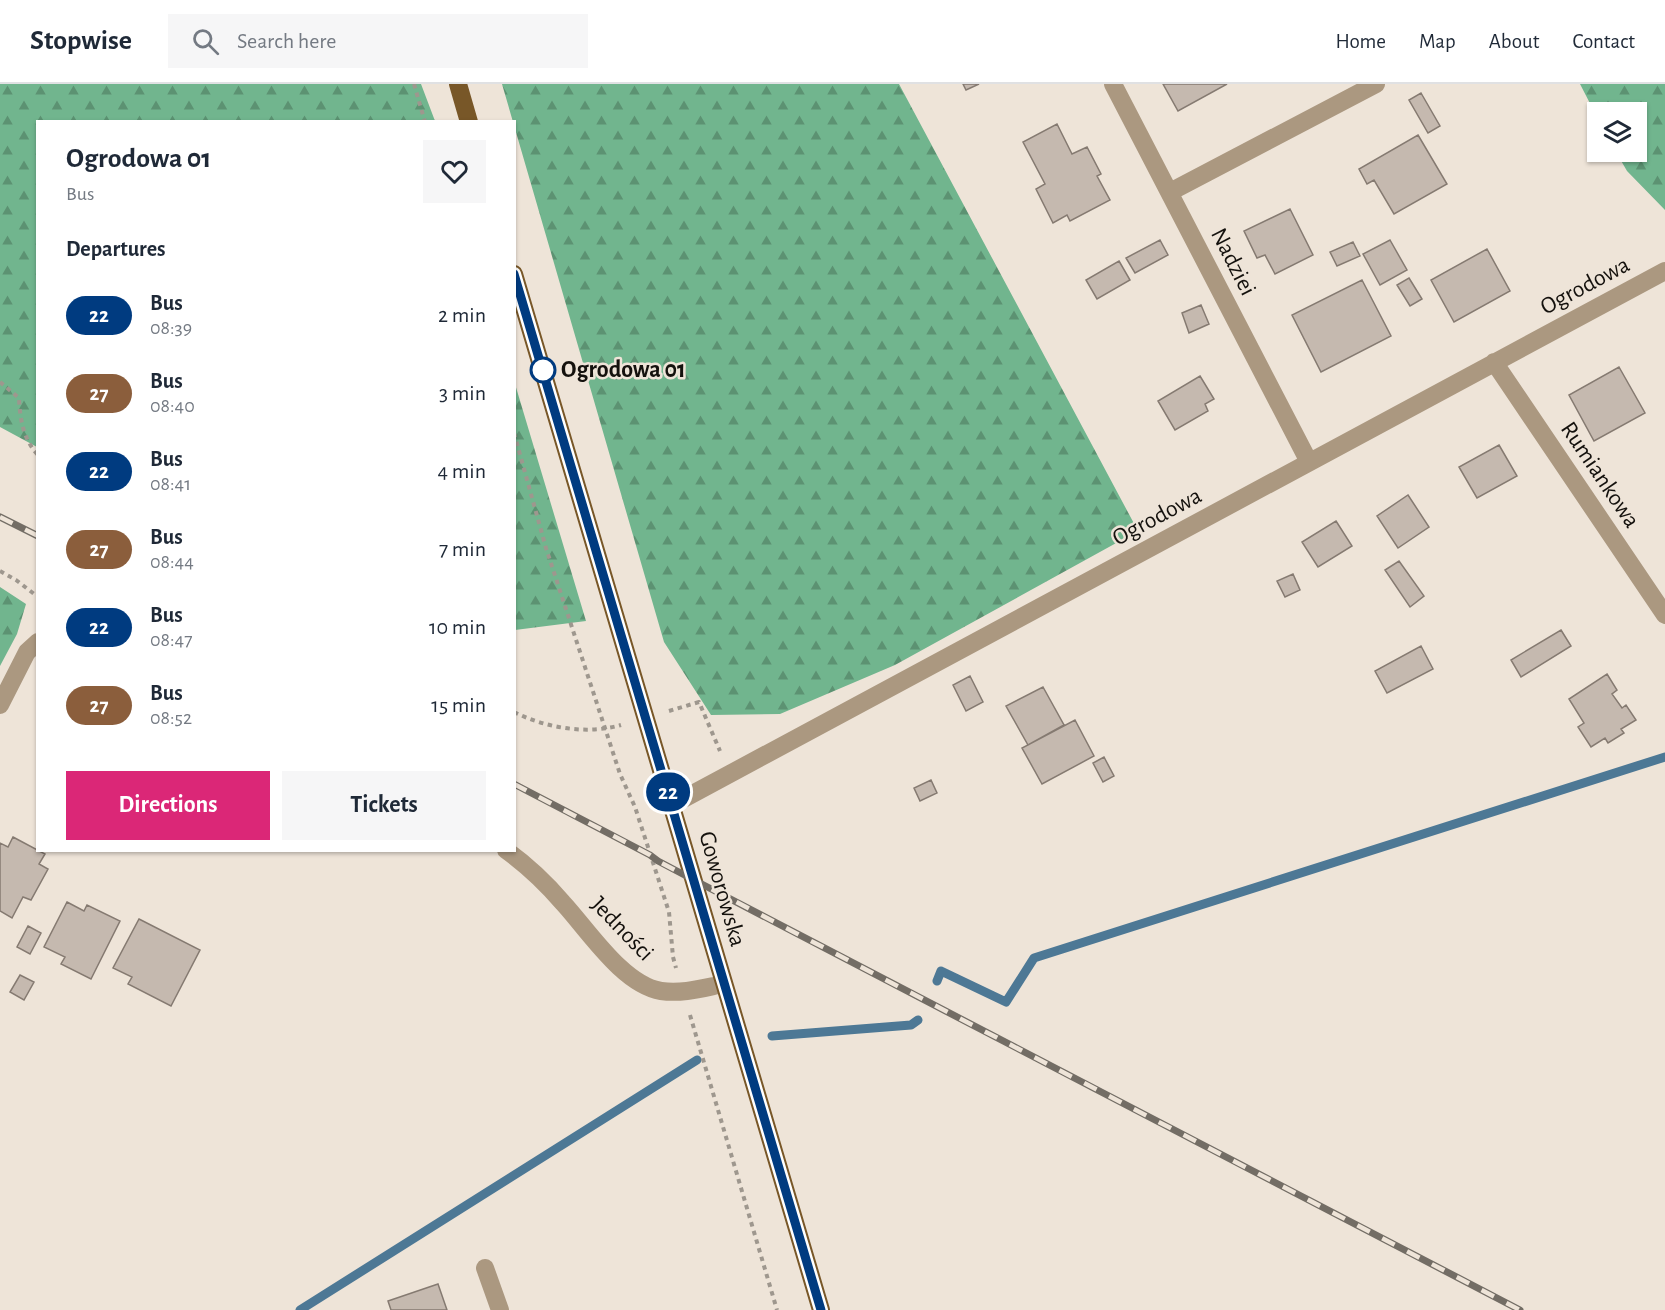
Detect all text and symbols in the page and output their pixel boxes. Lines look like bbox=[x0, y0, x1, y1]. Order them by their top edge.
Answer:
search box bbox=[168, 14, 588, 68]
icon: search bbox=[189, 25, 222, 58]
text: Stopwise bbox=[30, 27, 132, 55]
text: Search here bbox=[237, 30, 337, 52]
text: Home bbox=[1335, 31, 1386, 52]
text: Map bbox=[1419, 31, 1456, 52]
text: About bbox=[1489, 31, 1539, 52]
text: Contact bbox=[1572, 31, 1635, 52]
map controls bbox=[1587, 102, 1647, 162]
button: layers bbox=[1587, 102, 1647, 162]
button: heart bbox=[423, 140, 486, 203]
text: Ogrodowa 01 bbox=[66, 145, 211, 173]
text: Bus bbox=[66, 184, 94, 204]
street label: Nadziei bbox=[1206, 224, 1260, 300]
text: Departures bbox=[66, 238, 166, 260]
street label: Ogrodowa bbox=[1536, 253, 1634, 319]
text: Bus bbox=[150, 292, 183, 314]
text: 2 min bbox=[438, 304, 486, 326]
text: 22 bbox=[89, 305, 109, 326]
text: 08:39 bbox=[150, 318, 192, 338]
marker: Ogrodowa 01 bbox=[530, 357, 556, 383]
place label: Ogrodowa 01 bbox=[561, 358, 686, 382]
text: Bus bbox=[150, 370, 183, 392]
text: 3 min bbox=[439, 382, 486, 404]
text: 27 bbox=[90, 383, 108, 404]
text: 08:40 bbox=[150, 396, 195, 416]
street label: Rumiankowa bbox=[1556, 418, 1644, 532]
text: Bus bbox=[150, 448, 183, 470]
text: 4 min bbox=[438, 460, 486, 482]
text: 22 bbox=[89, 461, 109, 482]
text: 08:41 bbox=[150, 474, 191, 494]
street label: Ogrodowa bbox=[1108, 484, 1206, 550]
text: Bus bbox=[150, 526, 183, 548]
text: 7 min bbox=[439, 538, 486, 560]
text: 27 bbox=[90, 539, 108, 560]
text: 08:44 bbox=[150, 552, 194, 572]
text: Bus bbox=[150, 604, 183, 626]
text: 10 min bbox=[429, 616, 486, 638]
text: 22 bbox=[89, 617, 109, 638]
text: 08:47 bbox=[150, 630, 193, 650]
text: Bus bbox=[150, 682, 183, 704]
text: 15 min bbox=[431, 694, 486, 716]
text: 27 bbox=[90, 695, 108, 716]
text: 08:52 bbox=[150, 708, 192, 728]
button: Directions bbox=[66, 771, 270, 840]
button: Tickets bbox=[282, 771, 486, 840]
line badge: 22 bbox=[641, 772, 695, 812]
text: 22 bbox=[658, 782, 678, 803]
street label: Goworowska bbox=[694, 829, 750, 949]
street label: Jedności bbox=[586, 892, 658, 966]

